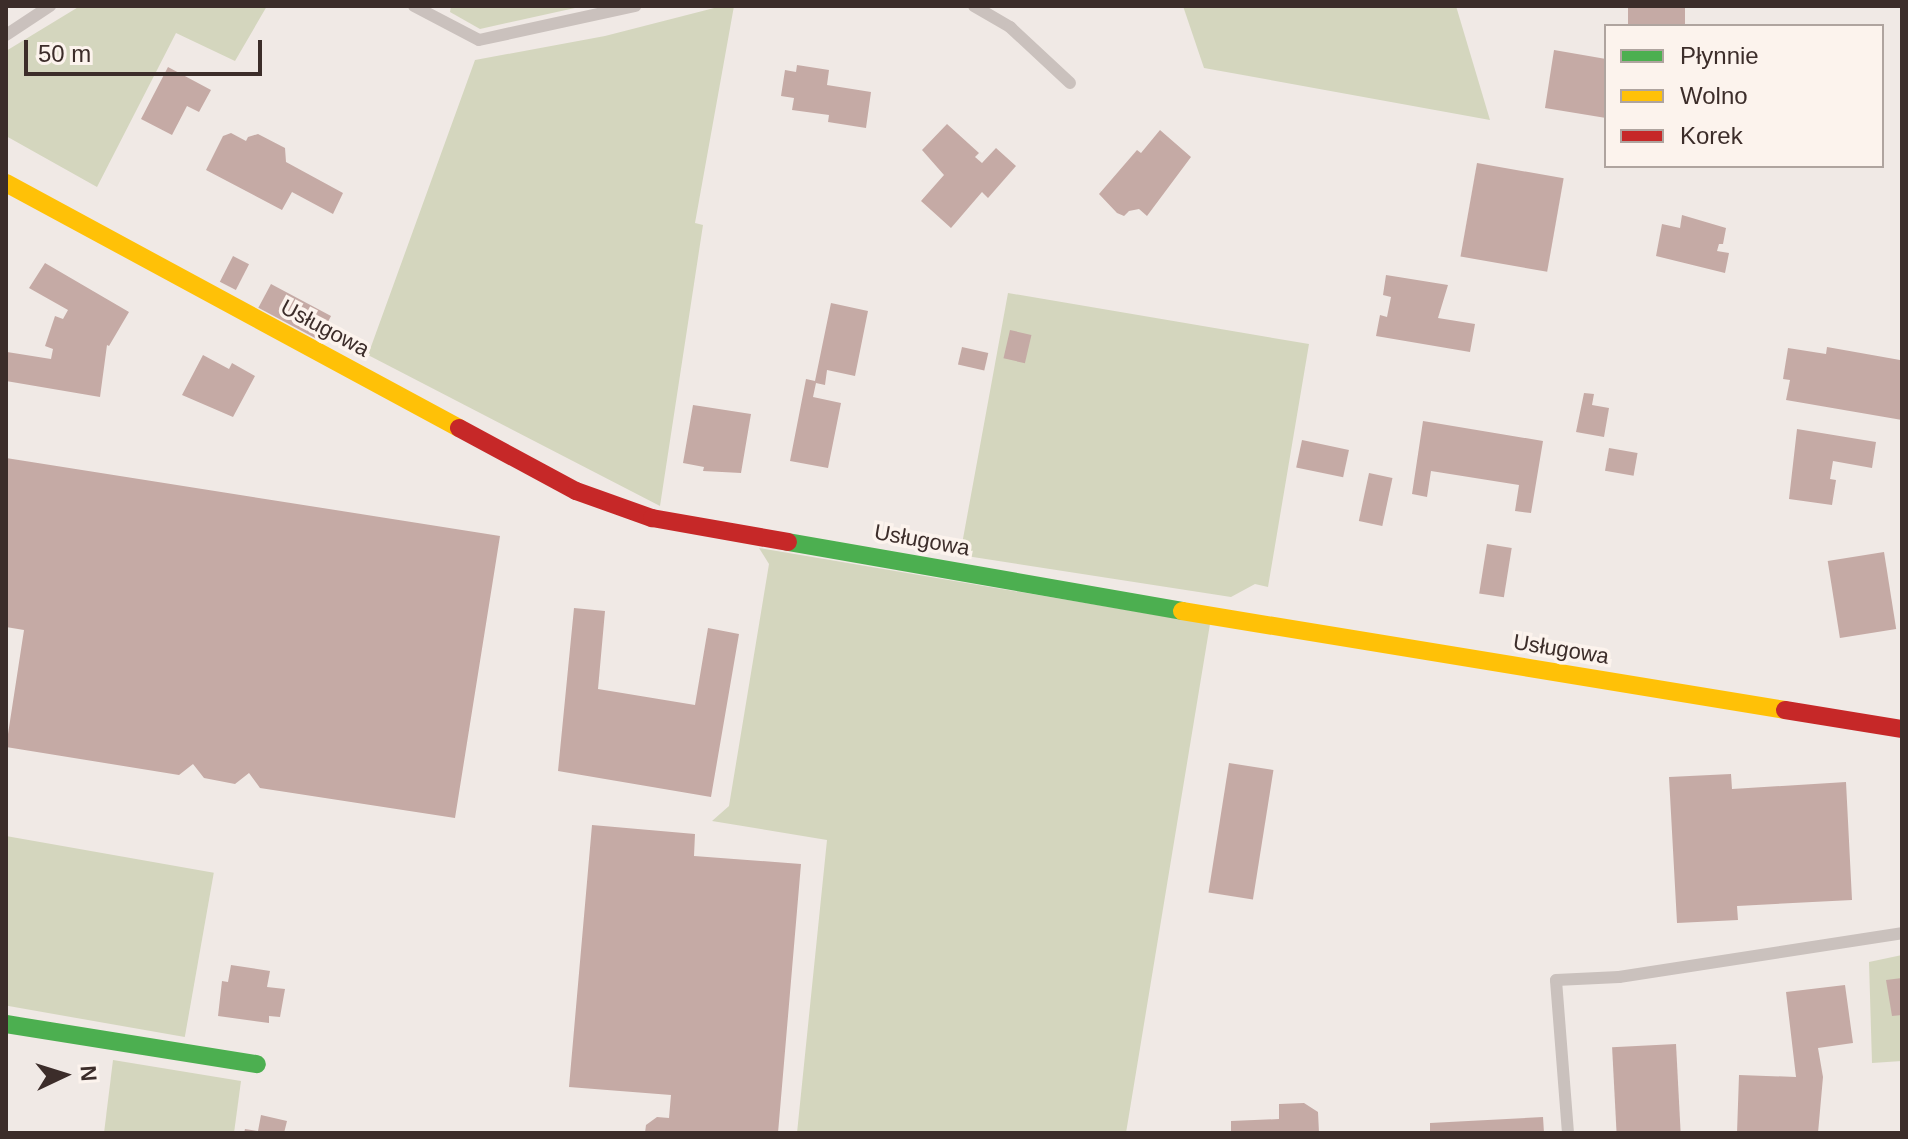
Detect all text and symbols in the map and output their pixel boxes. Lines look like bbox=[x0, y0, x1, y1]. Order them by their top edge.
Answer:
scale bar bbox=[28, 24, 266, 74]
legend bbox=[1604, 24, 1884, 168]
text: 50 m bbox=[38, 40, 91, 67]
text: Płynnie bbox=[1680, 42, 1759, 69]
text: Wolno bbox=[1680, 82, 1748, 109]
text: Korek bbox=[1680, 122, 1743, 149]
street label: Usługowa bbox=[276, 294, 374, 362]
street label: Usługowa bbox=[872, 519, 972, 561]
street label: Usługowa bbox=[1511, 628, 1611, 670]
north arrow bbox=[24, 1035, 104, 1115]
text: N bbox=[75, 1064, 101, 1082]

